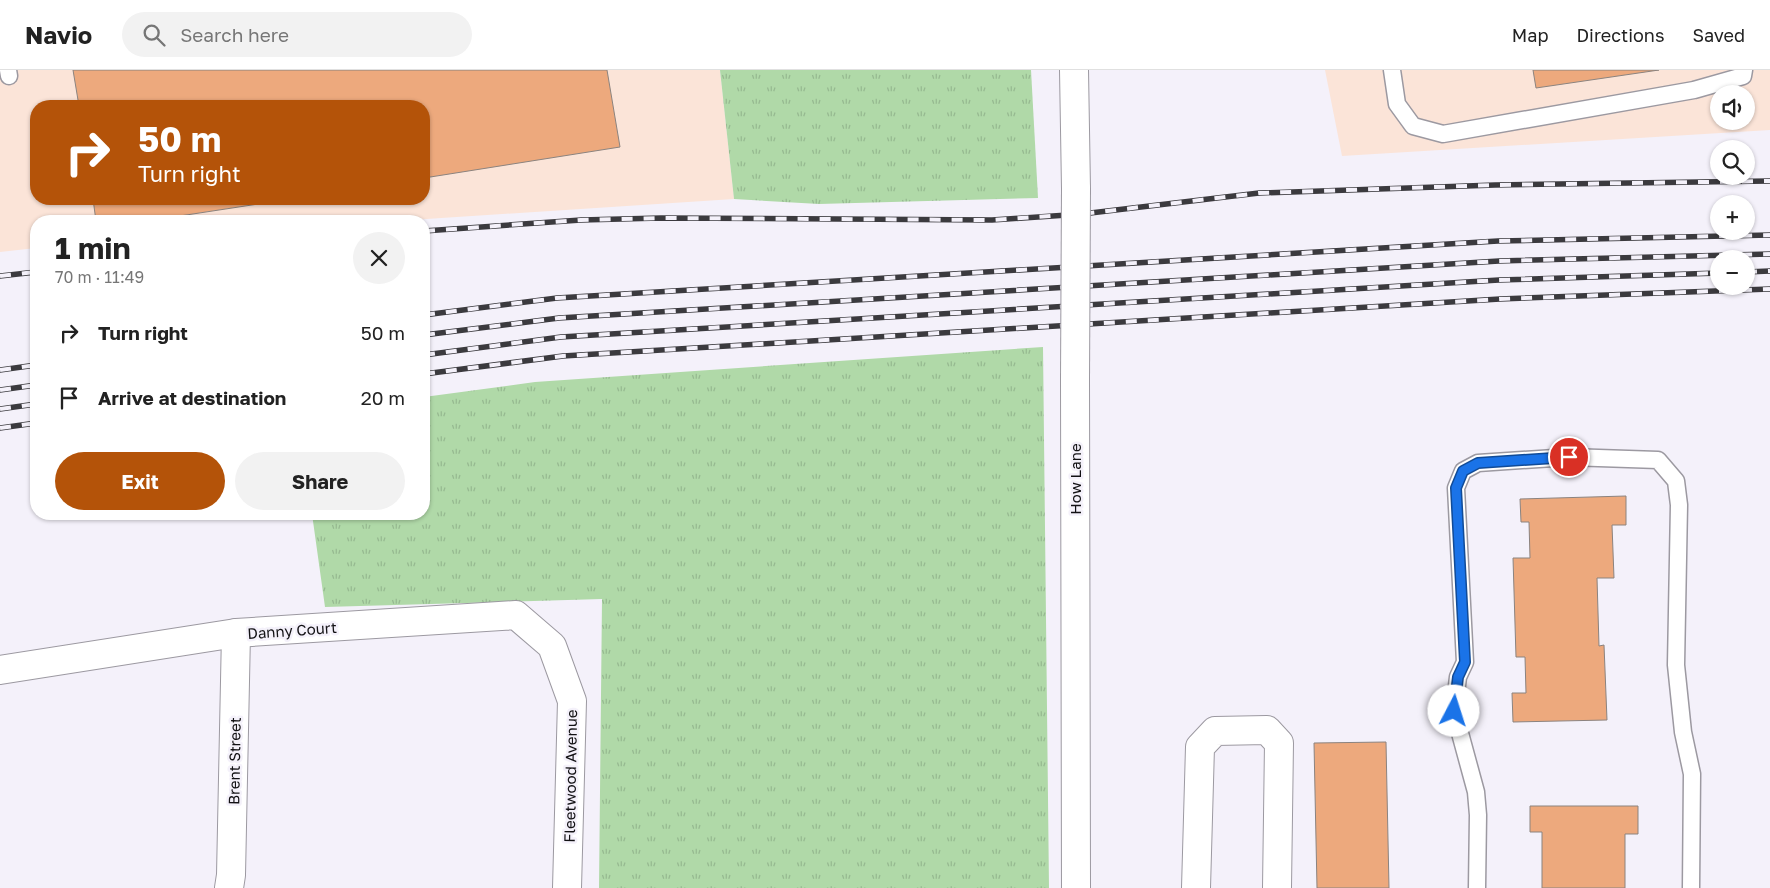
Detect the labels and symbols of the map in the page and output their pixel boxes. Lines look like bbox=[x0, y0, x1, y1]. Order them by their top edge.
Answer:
pin bbox=[1548, 436, 1590, 478]
street label: How Lane bbox=[1066, 443, 1084, 515]
street label: Danny Court bbox=[247, 618, 337, 642]
position arrow bbox=[1427, 684, 1479, 736]
street label: Fleetwood Avenue bbox=[560, 709, 580, 843]
street label: Brent Street bbox=[224, 717, 244, 805]

